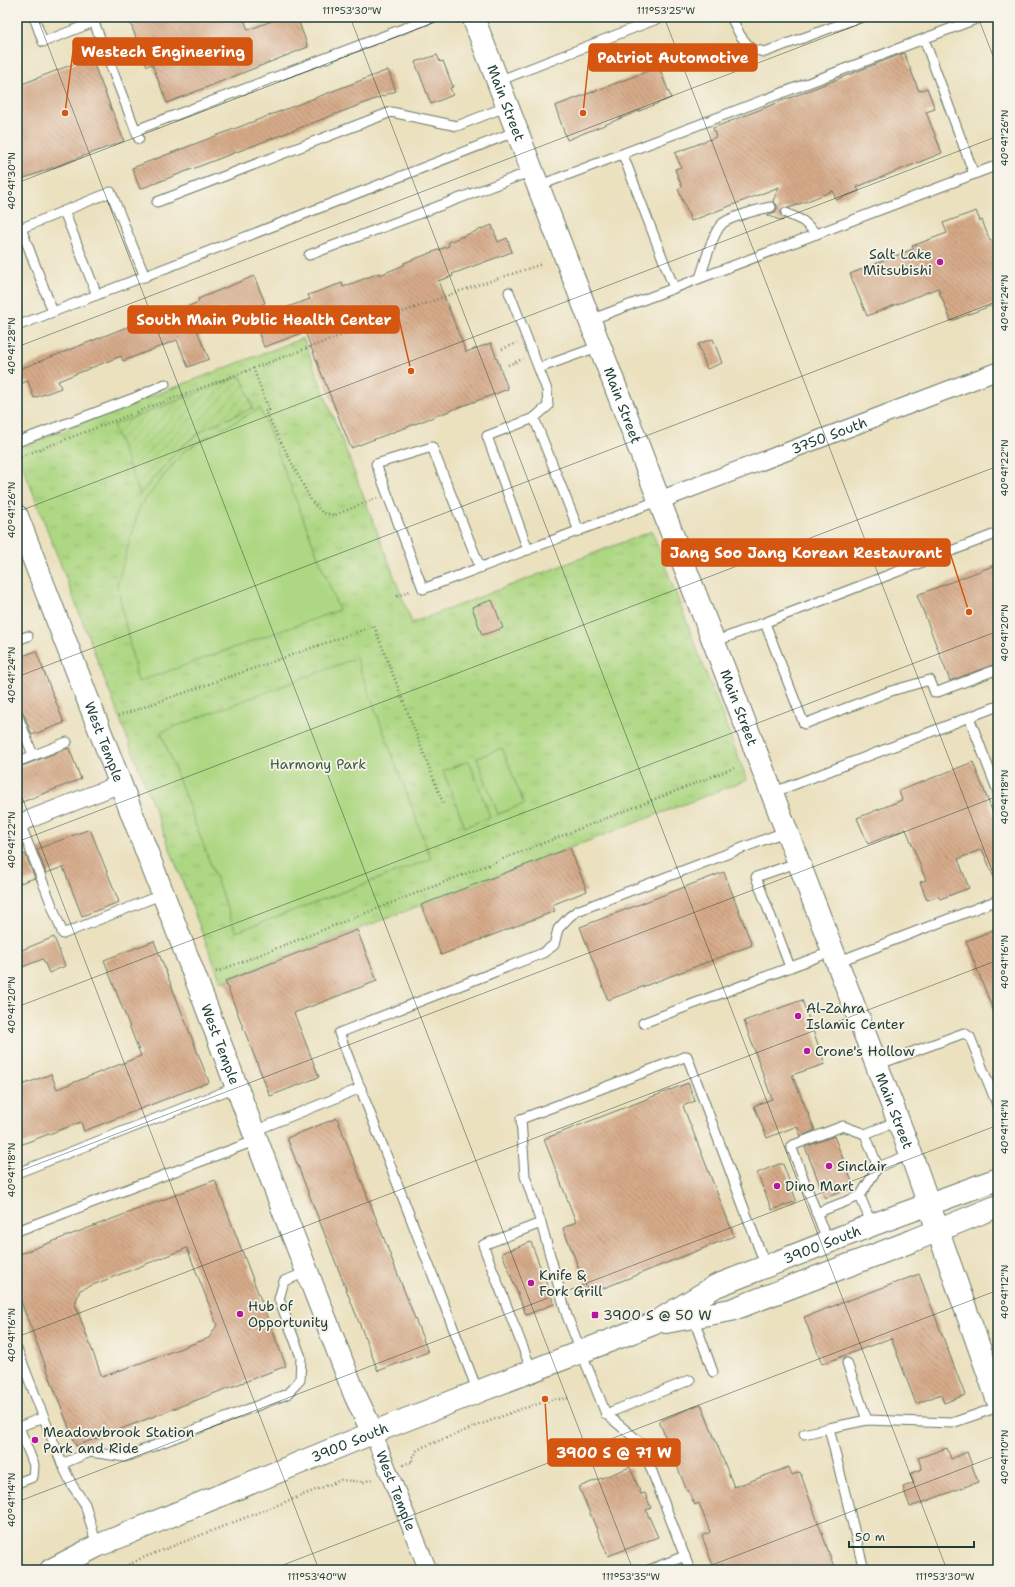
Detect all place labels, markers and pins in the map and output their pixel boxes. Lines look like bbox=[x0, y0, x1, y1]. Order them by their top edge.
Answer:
callout: Westech Engineering bbox=[73, 38, 252, 65]
callout: Patriot Automotive bbox=[589, 44, 757, 71]
place label: Salt Lake Mitsubishi bbox=[863, 245, 932, 279]
marker: Salt Lake Mitsubishi bbox=[935, 257, 945, 267]
callout: South Main Public Health Center bbox=[128, 306, 399, 333]
callout: Jang Soo Jang Korean Restaurant bbox=[662, 539, 950, 566]
place label: Al-Zahra Islamic Center bbox=[806, 999, 905, 1033]
marker: Al-Zahra Islamic Center bbox=[793, 1011, 803, 1021]
place label: Crone's Hollow bbox=[815, 1042, 915, 1060]
marker: Crone's Hollow bbox=[802, 1046, 812, 1056]
place label: Sinclair bbox=[837, 1157, 887, 1175]
marker: Sinclair bbox=[824, 1161, 834, 1171]
place label: Dino Mart bbox=[785, 1177, 854, 1195]
marker: Dino Mart bbox=[772, 1181, 782, 1191]
place label: Knife & Fork Grill bbox=[539, 1266, 603, 1300]
marker: Knife & Fork Grill bbox=[526, 1278, 536, 1288]
place label: Hub of Opportunity bbox=[248, 1297, 328, 1331]
place label: 3900 S @ 50 W bbox=[603, 1306, 712, 1324]
marker: Hub of Opportunity bbox=[235, 1309, 245, 1319]
marker: 3900 S @ 50 W bbox=[590, 1310, 600, 1320]
place label: Meadowbrook Station Park and Ride bbox=[43, 1423, 195, 1457]
marker: Meadowbrook Station Park and Ride bbox=[30, 1435, 40, 1445]
callout: 3900 S @ 71 W bbox=[548, 1439, 680, 1466]

